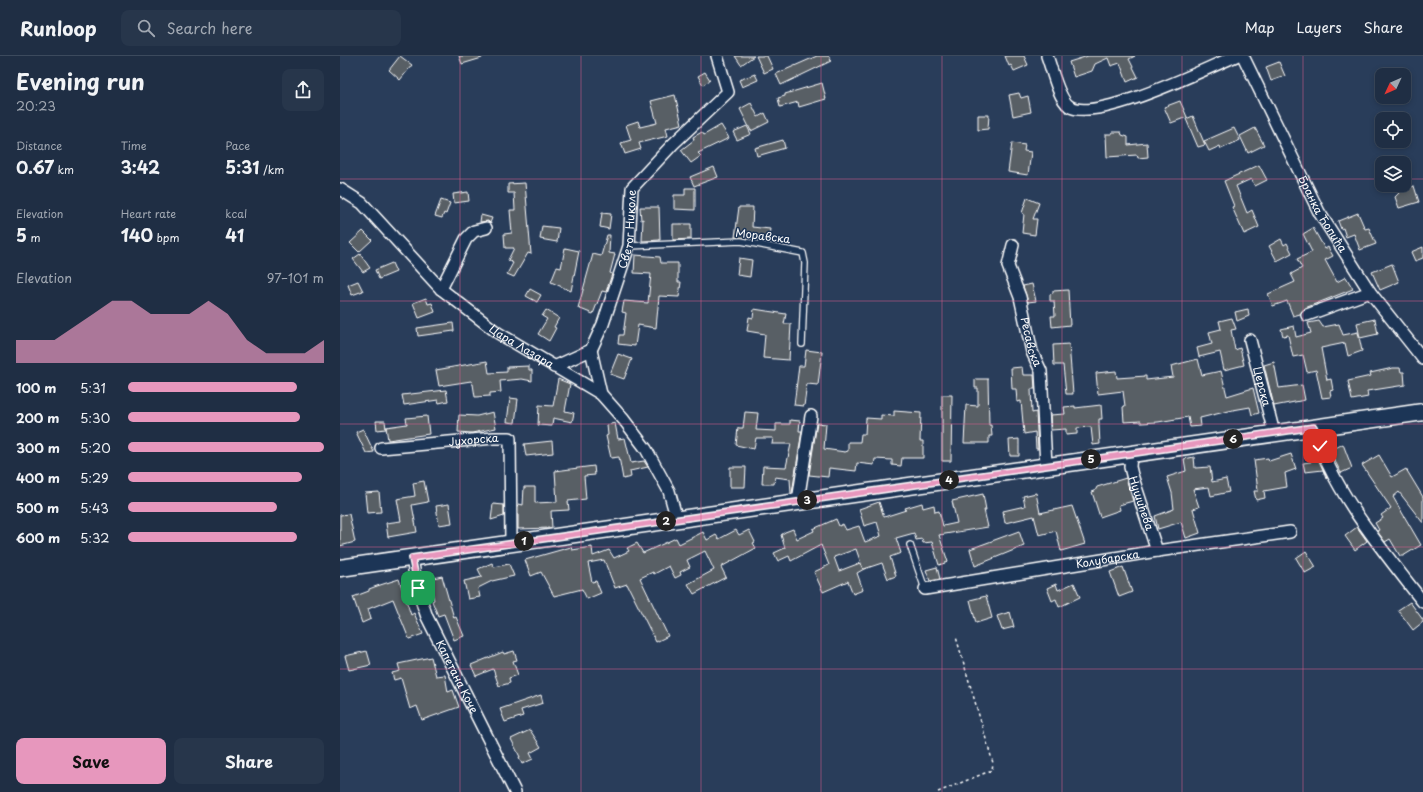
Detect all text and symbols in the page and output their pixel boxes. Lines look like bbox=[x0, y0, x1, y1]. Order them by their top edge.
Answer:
search box bbox=[121, 10, 401, 46]
text: Runloop bbox=[20, 14, 97, 42]
text: Search here bbox=[167, 16, 252, 39]
icon: search bbox=[135, 17, 157, 39]
text: Map bbox=[1245, 17, 1275, 38]
text: Layers bbox=[1297, 17, 1342, 38]
text: Share bbox=[1364, 17, 1403, 38]
text: Evening run bbox=[16, 64, 145, 97]
north arrow bbox=[1375, 68, 1411, 104]
map controls bbox=[1375, 68, 1411, 192]
button: share bbox=[282, 69, 324, 111]
text: 20:23 bbox=[16, 96, 56, 115]
button: locate bbox=[1375, 112, 1411, 148]
text: Distance bbox=[16, 137, 62, 154]
text: Time bbox=[121, 137, 147, 154]
text: Pace bbox=[225, 137, 250, 154]
text: 0.67 bbox=[16, 154, 54, 180]
text: 3:42 bbox=[121, 154, 160, 180]
text: 5:31 bbox=[225, 154, 260, 180]
button: layers bbox=[1375, 156, 1411, 192]
text: km bbox=[54, 161, 74, 178]
text: /km bbox=[260, 161, 284, 178]
street label: Бранка Ћопића bbox=[1294, 172, 1352, 256]
street label: Светог Николе bbox=[613, 189, 640, 271]
text: Elevation bbox=[16, 205, 63, 222]
text: Heart rate bbox=[121, 205, 176, 222]
text: kcal bbox=[225, 205, 247, 222]
text: 5 bbox=[16, 222, 27, 248]
text: 140 bbox=[121, 222, 153, 248]
text: 41 bbox=[225, 222, 244, 248]
street label: Моравска bbox=[735, 224, 792, 247]
text: m bbox=[27, 229, 40, 246]
text: bpm bbox=[153, 229, 179, 246]
text: Elevation bbox=[16, 268, 72, 287]
text: 97–101 m bbox=[267, 268, 324, 287]
street label: Ресавска bbox=[1017, 315, 1047, 369]
street label: Цара Лазара bbox=[486, 320, 557, 372]
street label: Церска bbox=[1249, 365, 1276, 408]
text: 100 m bbox=[16, 378, 57, 397]
text: 5:31 bbox=[80, 378, 106, 397]
text: 200 m bbox=[16, 408, 60, 427]
text: 5:30 bbox=[80, 408, 110, 427]
street label: Јухорска bbox=[448, 429, 499, 450]
pin: 6 bbox=[1223, 429, 1243, 449]
pin bbox=[1303, 429, 1337, 463]
text: 6 bbox=[1229, 430, 1237, 447]
icon: check bbox=[1309, 435, 1331, 457]
text: 300 m bbox=[16, 438, 60, 457]
text: 5:20 bbox=[80, 438, 111, 457]
pin: 5 bbox=[1081, 449, 1101, 469]
text: 5 bbox=[1087, 450, 1095, 467]
text: 400 m bbox=[16, 468, 60, 487]
text: 5:29 bbox=[80, 468, 109, 487]
pin: 4 bbox=[939, 470, 959, 490]
text: 4 bbox=[945, 471, 953, 488]
street label: Нушићева bbox=[1125, 474, 1159, 533]
pin: 3 bbox=[797, 490, 817, 510]
text: 3 bbox=[803, 491, 811, 508]
text: 500 m bbox=[16, 498, 59, 517]
text: 5:43 bbox=[80, 498, 109, 517]
pin: 2 bbox=[656, 511, 676, 531]
text: 2 bbox=[662, 512, 670, 529]
text: 600 m bbox=[16, 528, 60, 547]
text: 5:32 bbox=[80, 528, 110, 547]
pin: 1 bbox=[514, 531, 534, 551]
text: 1 bbox=[521, 532, 527, 549]
street label: Колубарска bbox=[1075, 545, 1141, 572]
pin bbox=[401, 571, 435, 605]
icon: arrive bbox=[407, 577, 429, 599]
street label: Капетана Коче bbox=[432, 637, 483, 716]
button: Save bbox=[16, 738, 166, 784]
button: Share bbox=[174, 738, 324, 784]

